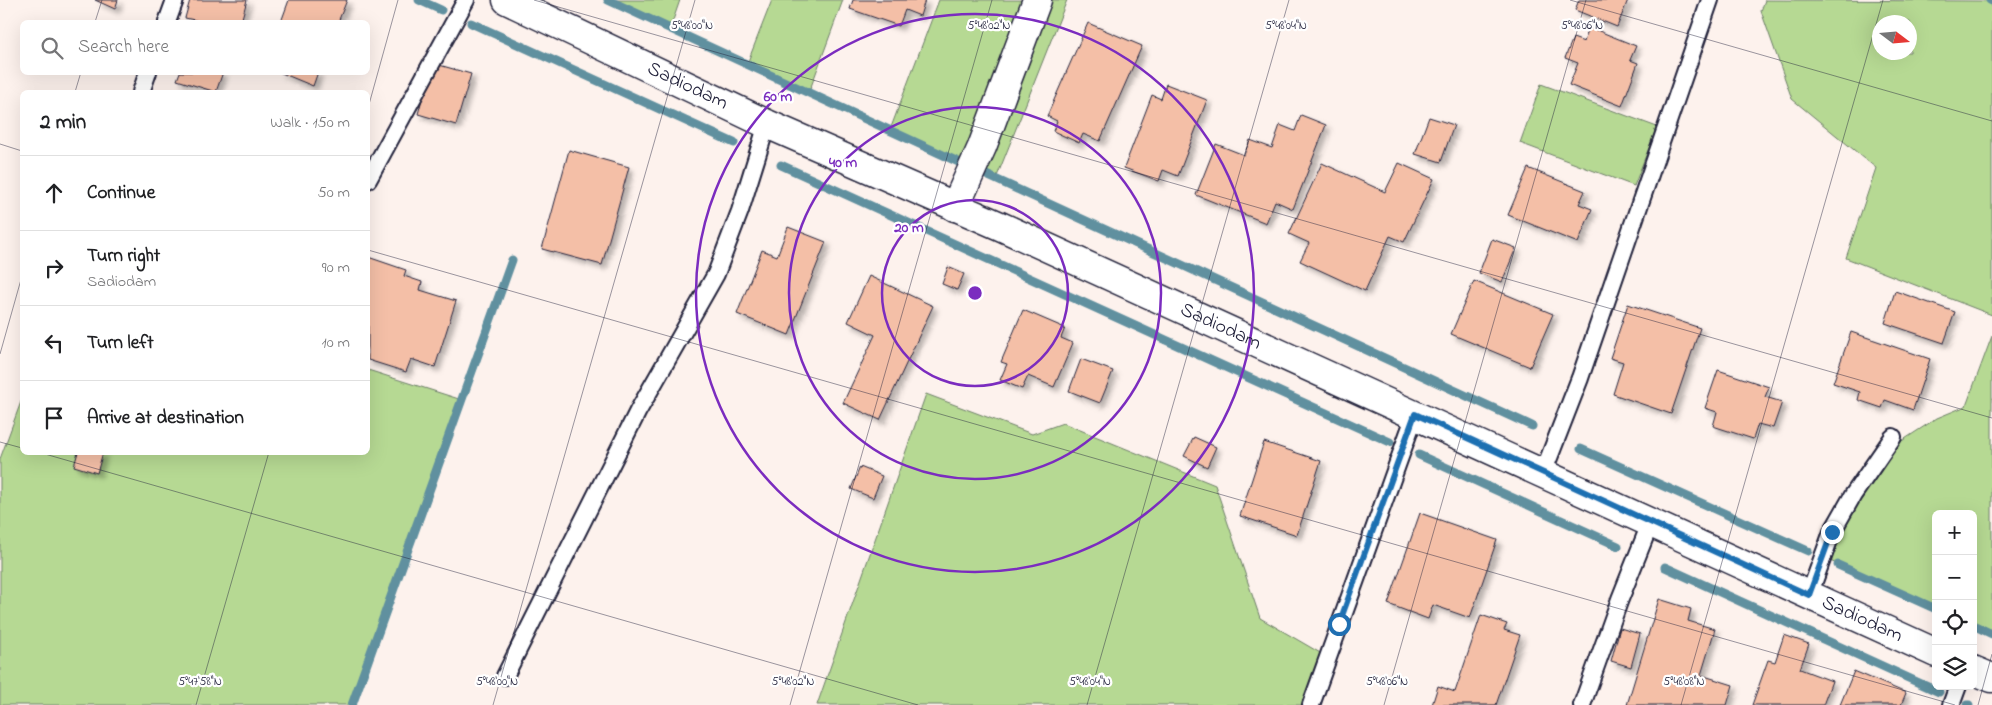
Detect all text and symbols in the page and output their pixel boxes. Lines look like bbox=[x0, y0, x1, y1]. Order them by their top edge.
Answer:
north arrow bbox=[1872, 15, 1917, 60]
text: 5°48'00"N bbox=[671, 17, 713, 35]
text: 5°48'02"N bbox=[968, 17, 1010, 35]
text: 5°48'04"N bbox=[1265, 17, 1307, 35]
text: 5°48'06"N bbox=[1561, 17, 1603, 35]
search box bbox=[20, 20, 370, 75]
icon: search bbox=[38, 34, 66, 62]
text: Search here bbox=[78, 34, 169, 61]
street label: Sadiodam bbox=[642, 54, 733, 118]
text: 60 m bbox=[763, 86, 793, 108]
text: 2 min bbox=[40, 108, 86, 138]
text: Walk · 150 m bbox=[270, 111, 350, 135]
text: 40 m bbox=[828, 152, 857, 174]
icon: ahead bbox=[40, 179, 68, 207]
text: Continue bbox=[87, 180, 155, 207]
text: 50 m bbox=[318, 181, 350, 205]
text: 20 m bbox=[893, 217, 924, 239]
text: Turn right bbox=[87, 243, 160, 270]
icon: right bbox=[40, 254, 68, 282]
text: 90 m bbox=[322, 256, 350, 280]
text: Sadiodam bbox=[87, 270, 156, 294]
centre of rings bbox=[966, 284, 984, 302]
street label: Sadiodam bbox=[1175, 296, 1266, 358]
icon: left bbox=[40, 329, 68, 357]
text: Turn left bbox=[87, 330, 154, 357]
text: 10 m bbox=[322, 331, 350, 355]
icon: arrive bbox=[40, 404, 68, 432]
text: Arrive at destination bbox=[87, 405, 244, 432]
map controls bbox=[1932, 510, 1977, 690]
button: + bbox=[1932, 510, 1977, 555]
route end bbox=[1821, 521, 1844, 544]
button: − bbox=[1932, 555, 1977, 600]
street label: Sadiodam bbox=[1817, 588, 1907, 650]
button: locate bbox=[1932, 600, 1977, 645]
route start bbox=[1328, 613, 1351, 636]
button: layers bbox=[1932, 645, 1977, 690]
text: 5°47'58"N bbox=[178, 673, 222, 691]
text: 5°48'00"N bbox=[476, 673, 518, 691]
text: 5°48'02"N bbox=[772, 673, 814, 691]
text: 5°48'04"N bbox=[1069, 673, 1111, 691]
text: 5°48'06"N bbox=[1366, 673, 1408, 691]
text: 5°48'08"N bbox=[1663, 673, 1705, 691]

